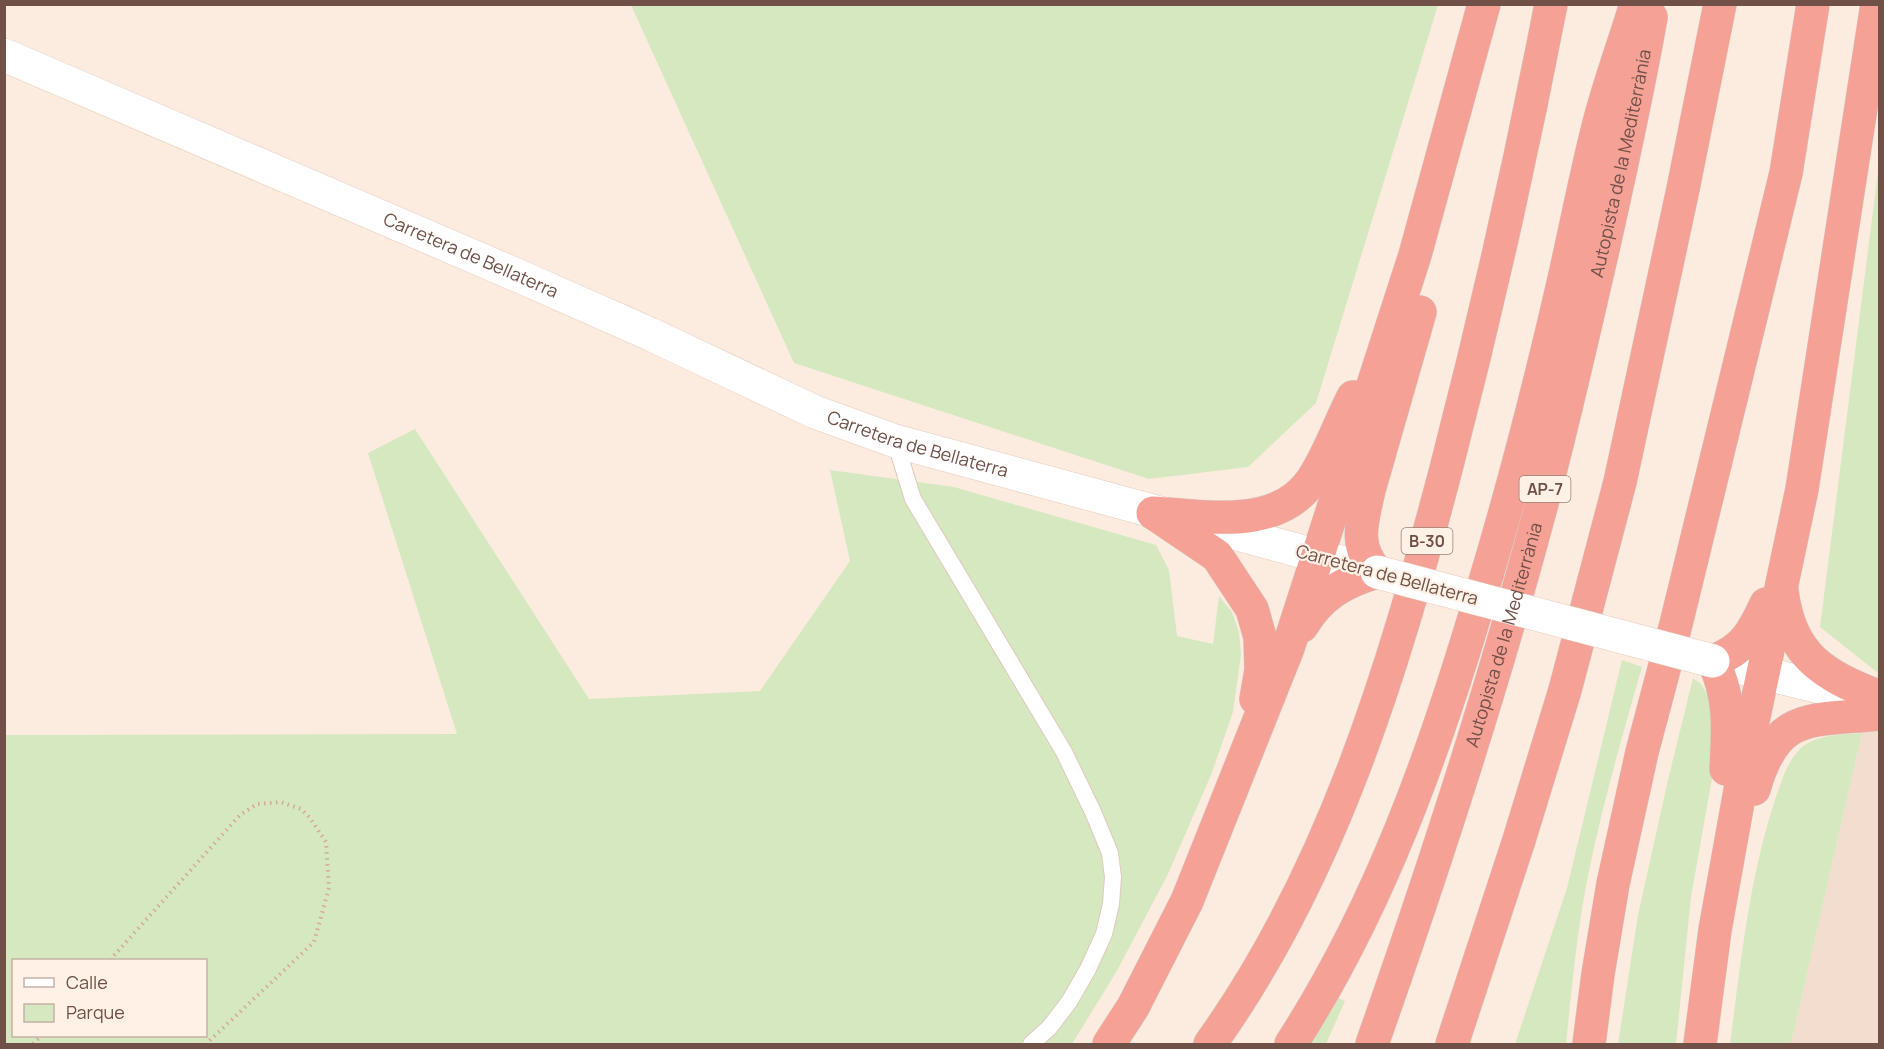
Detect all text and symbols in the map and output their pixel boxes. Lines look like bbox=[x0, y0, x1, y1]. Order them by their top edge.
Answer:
street label: Autopista de la Mediterrània bbox=[1584, 47, 1656, 280]
street label: Carretera de Bellaterra bbox=[380, 206, 562, 303]
street label: Carretera de Bellaterra bbox=[824, 404, 1011, 482]
road number: AP-7 bbox=[1520, 476, 1570, 502]
street label: Autopista de la Mediterrània bbox=[1459, 520, 1547, 750]
road number: B-30 bbox=[1402, 528, 1452, 554]
street label: Carretera de Bellaterra bbox=[1293, 538, 1481, 610]
legend bbox=[12, 959, 207, 1037]
text: Calle bbox=[66, 970, 108, 994]
text: Parque bbox=[66, 1000, 125, 1024]

